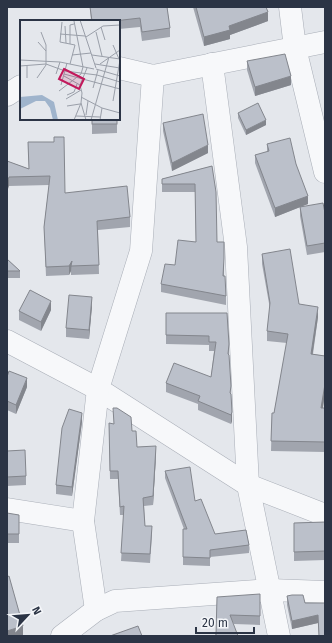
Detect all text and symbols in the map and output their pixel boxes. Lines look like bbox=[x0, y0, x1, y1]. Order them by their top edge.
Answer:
inset map bbox=[20, 20, 120, 120]
north arrow bbox=[8, 595, 48, 635]
text: N bbox=[29, 605, 44, 617]
scale bar bbox=[196, 609, 254, 635]
text: 20 m bbox=[202, 616, 228, 630]

